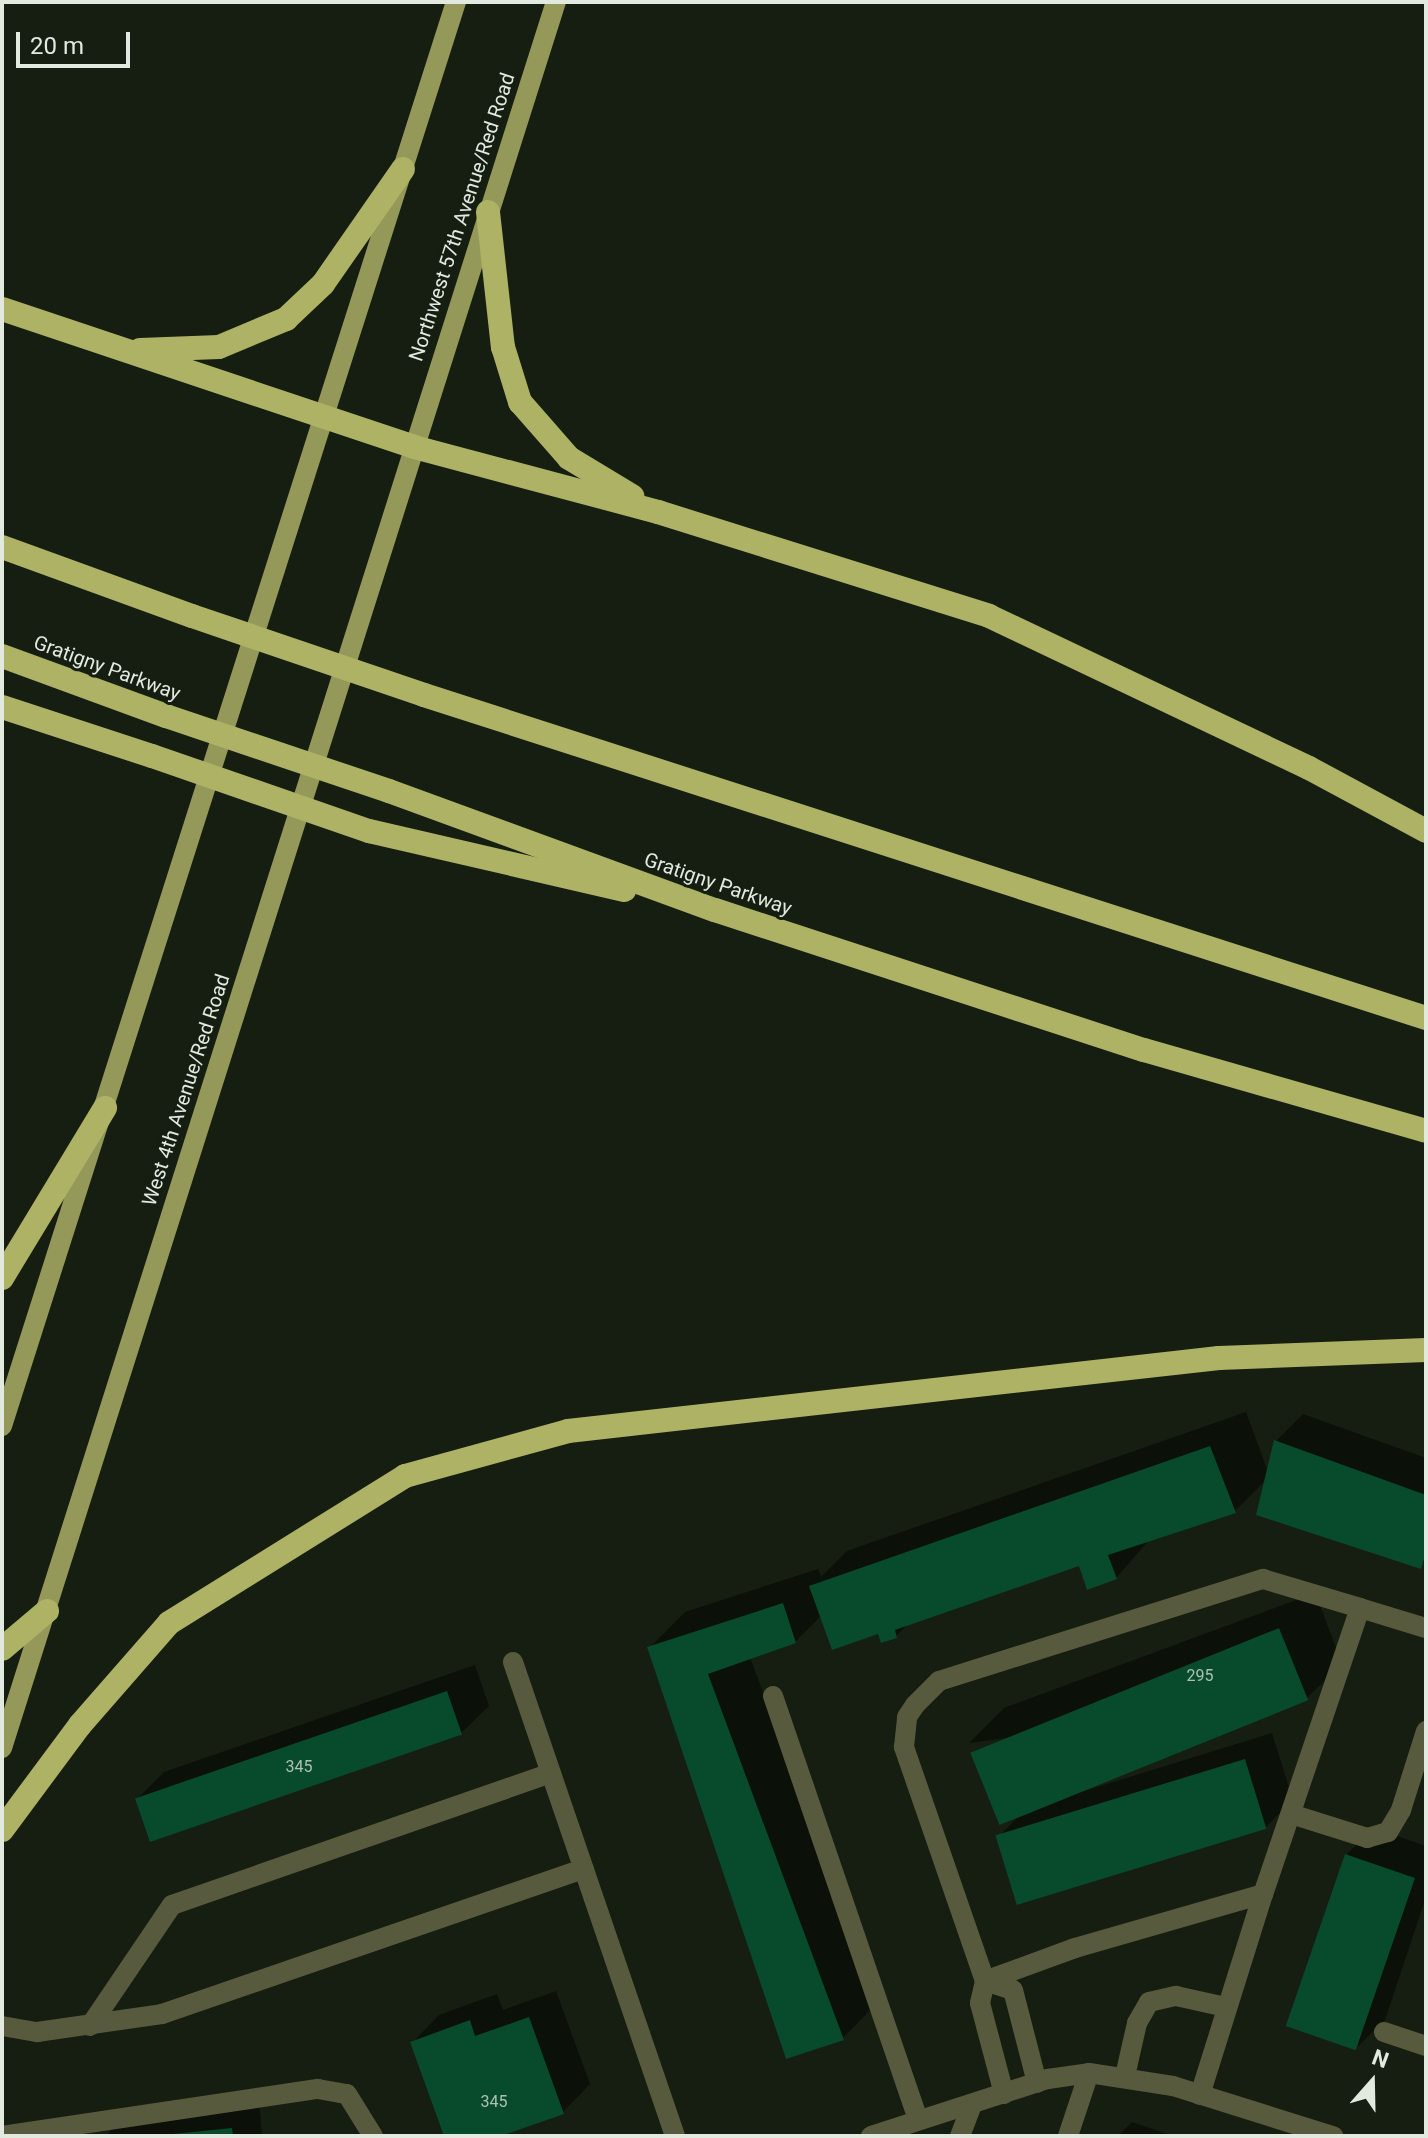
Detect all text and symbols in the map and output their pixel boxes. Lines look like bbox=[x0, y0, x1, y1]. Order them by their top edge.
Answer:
scale bar bbox=[20, 16, 134, 66]
text: 20 m bbox=[30, 32, 84, 60]
street label: Northwest 57th Avenue/Red Road bbox=[404, 70, 520, 364]
street label: Gratigny Parkway bbox=[30, 630, 184, 706]
street label: Gratigny Parkway bbox=[641, 848, 795, 920]
street label: West 4th Avenue/Red Road bbox=[137, 971, 235, 1209]
house number: 295 bbox=[1187, 1666, 1213, 1686]
house number: 345 bbox=[286, 1757, 312, 1777]
north arrow bbox=[1332, 2042, 1412, 2122]
text: N bbox=[1369, 2045, 1392, 2073]
house number: 345 bbox=[481, 2092, 507, 2112]

